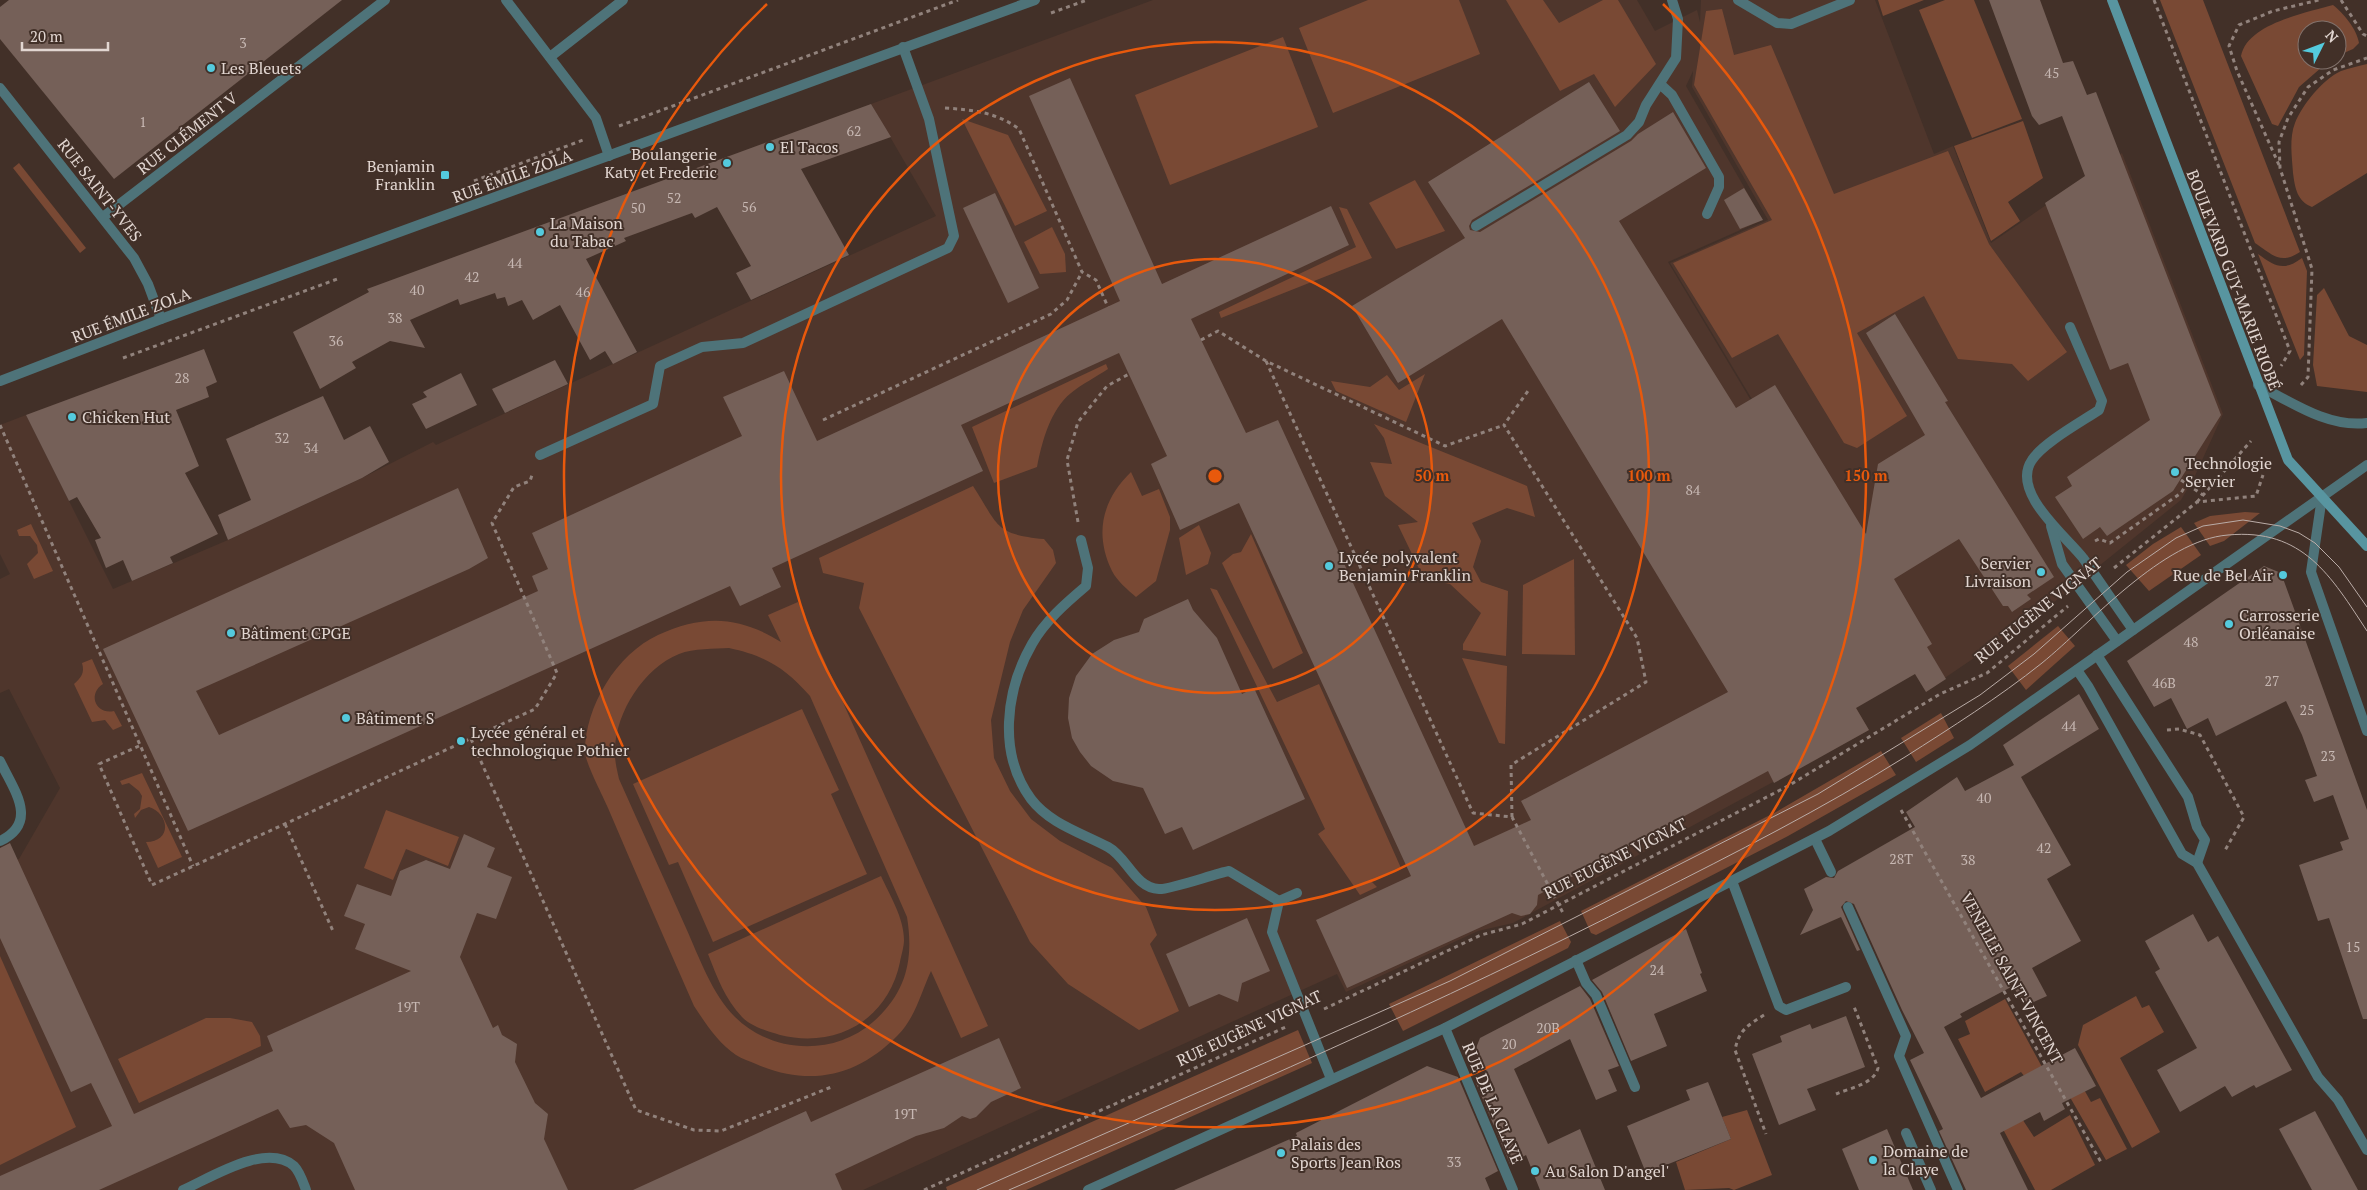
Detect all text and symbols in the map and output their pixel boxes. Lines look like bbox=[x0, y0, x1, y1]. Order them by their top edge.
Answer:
scale bar bbox=[22, 20, 109, 52]
north arrow bbox=[2297, 20, 2347, 70]
text: 20 m bbox=[30, 26, 63, 46]
text: N bbox=[2321, 26, 2343, 47]
house number: 3 bbox=[239, 33, 247, 52]
place label: Les Bleuets bbox=[221, 57, 302, 79]
marker: Les Bleuets bbox=[205, 62, 217, 74]
house number: 45 bbox=[2045, 63, 2059, 82]
street label: RUE CLÉMENT V bbox=[132, 87, 242, 179]
house number: 1 bbox=[139, 112, 147, 131]
house number: 62 bbox=[847, 121, 861, 140]
street label: RUE SAINT-YVES bbox=[53, 134, 147, 246]
place label: El Tacos bbox=[780, 136, 839, 158]
marker: El Tacos bbox=[764, 141, 776, 153]
place label: Boulangerie Katy et Frederic bbox=[605, 143, 717, 183]
street label: RUE ÉMILE ZOLA bbox=[449, 144, 575, 208]
place label: Benjamin Franklin bbox=[367, 155, 435, 195]
marker: Boulangerie Katy et Frederic bbox=[721, 157, 733, 169]
street label: BOULEVARD GUY-MARIE RIOBÉ bbox=[2182, 166, 2286, 394]
marker: Benjamin Franklin bbox=[439, 169, 451, 181]
house number: 52 bbox=[667, 188, 681, 207]
house number: 56 bbox=[742, 197, 757, 216]
house number: 50 bbox=[631, 198, 645, 217]
place label: La Maison du Tabac bbox=[550, 212, 623, 252]
marker: La Maison du Tabac bbox=[534, 226, 546, 238]
house number: 44 bbox=[508, 253, 523, 272]
house number: 42 bbox=[465, 267, 479, 286]
house number: 40 bbox=[410, 280, 424, 299]
street label: RUE ÉMILE ZOLA bbox=[68, 282, 194, 348]
house number: 46 bbox=[576, 282, 591, 301]
house number: 38 bbox=[388, 308, 402, 327]
house number: 36 bbox=[329, 331, 344, 350]
house number: 28 bbox=[175, 368, 189, 387]
place label: Chicken Hut bbox=[82, 406, 170, 428]
marker: Chicken Hut bbox=[66, 411, 78, 423]
house number: 32 bbox=[275, 428, 289, 447]
house number: 34 bbox=[304, 438, 319, 457]
place label: Technologie Servier bbox=[2185, 452, 2272, 492]
text: 50 m bbox=[1415, 465, 1450, 485]
text: 100 m bbox=[1627, 465, 1671, 485]
text: 150 m bbox=[1844, 465, 1888, 485]
marker: Technologie Servier bbox=[2169, 466, 2181, 478]
centre of rings bbox=[1206, 467, 1224, 485]
house number: 84 bbox=[1686, 480, 1701, 499]
place label: Lycée polyvalent Benjamin Franklin bbox=[1339, 546, 1471, 586]
place label: Servier Livraison bbox=[1965, 552, 2032, 592]
street label: RUE EUGÈNE VIGNAT bbox=[1970, 552, 2106, 668]
marker: Lycée polyvalent Benjamin Franklin bbox=[1323, 560, 1335, 572]
place label: Rue de Bel Air bbox=[2173, 564, 2274, 586]
marker: Servier Livraison bbox=[2035, 566, 2047, 578]
marker: Rue de Bel Air bbox=[2277, 569, 2289, 581]
place label: Carrosserie Orléanaise bbox=[2239, 604, 2319, 644]
marker: Carrosserie Orléanaise bbox=[2223, 618, 2235, 630]
place label: Bâtiment CPGE bbox=[241, 622, 351, 644]
marker: Bâtiment CPGE bbox=[225, 627, 237, 639]
house number: 48 bbox=[2184, 632, 2198, 651]
house number: 27 bbox=[2265, 671, 2279, 690]
house number: 46B bbox=[2152, 673, 2176, 692]
house number: 25 bbox=[2300, 700, 2314, 719]
place label: Bâtiment S bbox=[356, 707, 434, 729]
marker: Bâtiment S bbox=[340, 712, 352, 724]
house number: 44 bbox=[2062, 716, 2077, 735]
place label: Lycée général et technologique Pothier bbox=[471, 721, 630, 761]
marker: Lycée général et technologique Pothier bbox=[455, 735, 467, 747]
house number: 23 bbox=[2321, 746, 2335, 765]
house number: 40 bbox=[1977, 788, 1991, 807]
street label: RUE EUGÈNE VIGNAT bbox=[1540, 812, 1690, 904]
house number: 42 bbox=[2037, 838, 2051, 857]
house number: 28T bbox=[1889, 849, 1913, 868]
house number: 38 bbox=[1961, 850, 1975, 869]
street label: VENELLE SAINT-VINCENT bbox=[1956, 888, 2069, 1068]
house number: 15 bbox=[2346, 937, 2360, 956]
house number: 24 bbox=[1650, 960, 1665, 979]
street label: RUE EUGÈNE VIGNAT bbox=[1173, 985, 1325, 1071]
house number: 19T bbox=[396, 997, 420, 1016]
house number: 20B bbox=[1536, 1018, 1560, 1037]
house number: 20 bbox=[1502, 1034, 1516, 1053]
street label: RUE DE LA CLAYE bbox=[1457, 1039, 1529, 1167]
house number: 19T bbox=[893, 1104, 917, 1123]
place label: Palais des Sports Jean Ros bbox=[1291, 1133, 1401, 1173]
place label: Domaine de la Claye bbox=[1883, 1140, 1968, 1180]
marker: Palais des Sports Jean Ros bbox=[1275, 1147, 1287, 1159]
house number: 33 bbox=[1447, 1152, 1461, 1171]
marker: Domaine de la Claye bbox=[1867, 1154, 1879, 1166]
place label: Au Salon D'angel' bbox=[1545, 1160, 1669, 1182]
marker: Au Salon D'angel' bbox=[1529, 1165, 1541, 1177]

